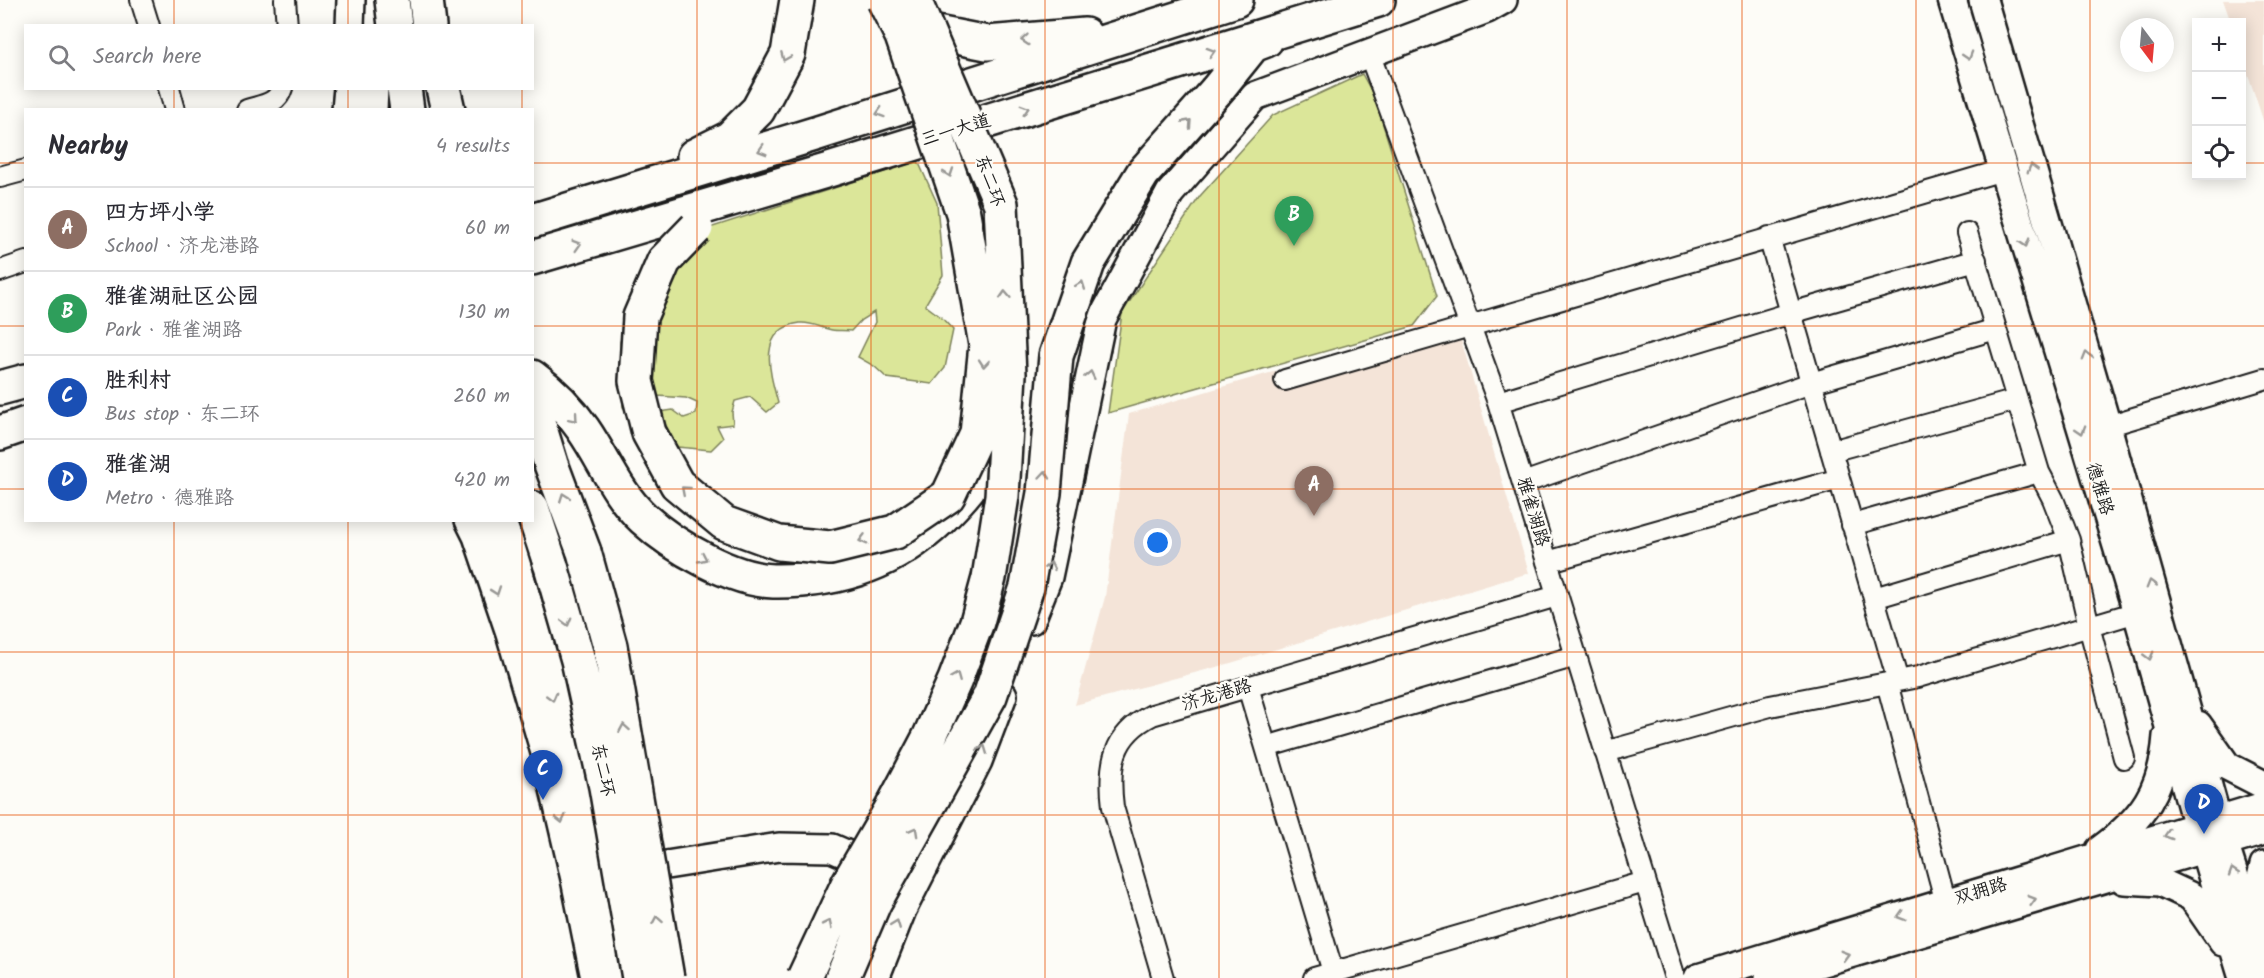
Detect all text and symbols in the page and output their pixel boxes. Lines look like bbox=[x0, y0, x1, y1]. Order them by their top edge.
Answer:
north arrow bbox=[2120, 18, 2174, 72]
map controls bbox=[2192, 18, 2246, 180]
button: + bbox=[2192, 18, 2246, 72]
search box bbox=[24, 24, 534, 90]
one-way arrow bbox=[1021, 33, 1030, 46]
text: Search here bbox=[93, 40, 201, 75]
icon: search bbox=[45, 41, 78, 74]
one-way arrow bbox=[1205, 46, 1216, 59]
one-way arrow bbox=[1961, 50, 1973, 61]
one-way arrow bbox=[780, 51, 792, 62]
button: − bbox=[2192, 72, 2246, 126]
one-way arrow bbox=[1019, 104, 1030, 116]
one-way arrow bbox=[875, 106, 886, 119]
street label: 三一大道 bbox=[917, 107, 995, 155]
one-way arrow bbox=[1181, 119, 1192, 130]
text: Nearby bbox=[48, 126, 128, 168]
button: locate bbox=[2192, 126, 2246, 180]
text: 4 results bbox=[436, 131, 510, 163]
one-way arrow bbox=[757, 143, 768, 155]
street label: 东二环 bbox=[966, 151, 1012, 211]
one-way arrow bbox=[2027, 164, 2039, 174]
one-way arrow bbox=[942, 167, 954, 177]
text: 四方坪小学 bbox=[105, 196, 215, 231]
pin: B bbox=[1274, 196, 1314, 246]
text: A bbox=[61, 213, 74, 245]
text: 60 m bbox=[465, 213, 510, 245]
text: School · 济龙港路 bbox=[105, 231, 259, 263]
one-way arrow bbox=[2018, 237, 2030, 248]
one-way arrow bbox=[571, 240, 582, 252]
text: 雅雀湖社区公园 bbox=[105, 280, 259, 315]
one-way arrow bbox=[1073, 280, 1086, 290]
one-way arrow bbox=[999, 290, 1012, 299]
text: B bbox=[61, 297, 74, 329]
text: 130 m bbox=[458, 297, 510, 329]
text: Park · 雅雀湖路 bbox=[105, 315, 242, 347]
one-way arrow bbox=[2081, 351, 2094, 361]
one-way arrow bbox=[978, 359, 991, 368]
text: 胜利村 bbox=[105, 364, 171, 399]
one-way arrow bbox=[1083, 371, 1096, 381]
text: C bbox=[61, 381, 74, 413]
text: 260 m bbox=[453, 381, 510, 413]
text: Bus stop · 东二环 bbox=[105, 399, 260, 431]
one-way arrow bbox=[566, 411, 577, 422]
one-way arrow bbox=[2074, 424, 2086, 435]
text: 雅雀湖 bbox=[105, 448, 171, 483]
street label: 德雅路 bbox=[2077, 459, 2121, 519]
text: D bbox=[61, 465, 74, 497]
text: 420 m bbox=[453, 465, 510, 497]
pin: A bbox=[1294, 466, 1334, 516]
one-way arrow bbox=[1039, 470, 1052, 479]
street label: 雅雀湖路 bbox=[1508, 473, 1556, 551]
text: Metro · 德雅路 bbox=[105, 483, 234, 515]
one-way arrow bbox=[681, 486, 691, 497]
one-way arrow bbox=[558, 493, 571, 503]
your location bbox=[1143, 528, 1172, 557]
one-way arrow bbox=[858, 533, 868, 545]
one-way arrow bbox=[697, 551, 708, 563]
one-way arrow bbox=[1043, 561, 1056, 571]
one-way arrow bbox=[2146, 579, 2158, 590]
one-way arrow bbox=[489, 585, 501, 596]
one-way arrow bbox=[560, 616, 572, 627]
one-way arrow bbox=[2142, 650, 2154, 661]
one-way arrow bbox=[949, 672, 961, 683]
street label: 济龙港路 bbox=[1178, 672, 1256, 720]
one-way arrow bbox=[544, 692, 557, 702]
one-way arrow bbox=[618, 724, 631, 734]
street label: 东二环 bbox=[582, 741, 622, 799]
one-way arrow bbox=[975, 744, 988, 755]
pin: C bbox=[524, 750, 562, 800]
pin: D bbox=[2184, 784, 2224, 834]
one-way arrow bbox=[554, 814, 567, 824]
one-way arrow bbox=[907, 827, 918, 837]
one-way arrow bbox=[2163, 828, 2174, 840]
one-way arrow bbox=[2228, 867, 2241, 878]
street label: 双拥路 bbox=[1951, 870, 2011, 914]
one-way arrow bbox=[2026, 895, 2037, 907]
one-way arrow bbox=[1896, 909, 1907, 921]
one-way arrow bbox=[652, 916, 664, 925]
one-way arrow bbox=[889, 919, 901, 930]
one-way arrow bbox=[821, 920, 832, 931]
one-way arrow bbox=[1839, 950, 1850, 962]

